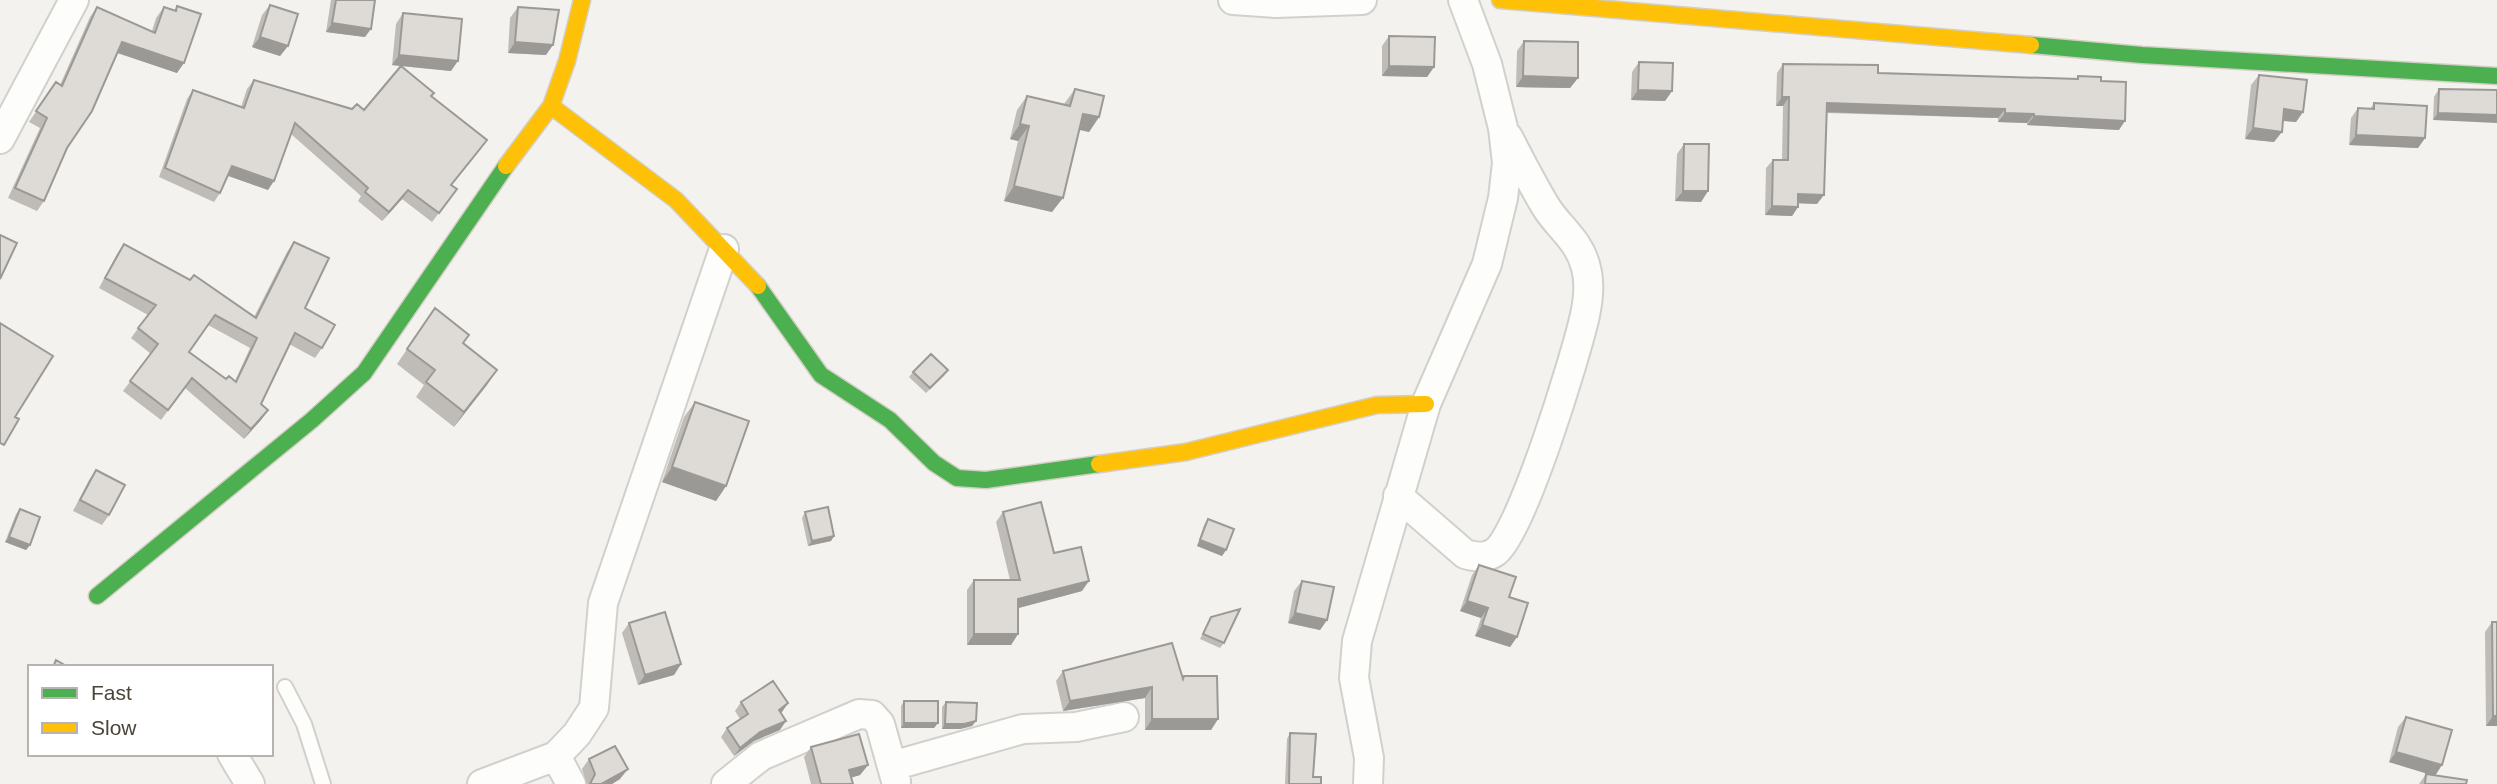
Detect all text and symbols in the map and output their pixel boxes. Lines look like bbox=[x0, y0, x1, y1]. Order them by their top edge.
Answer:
legend bbox=[28, 665, 273, 756]
text: Fast bbox=[91, 681, 132, 704]
text: Slow bbox=[91, 716, 137, 739]

